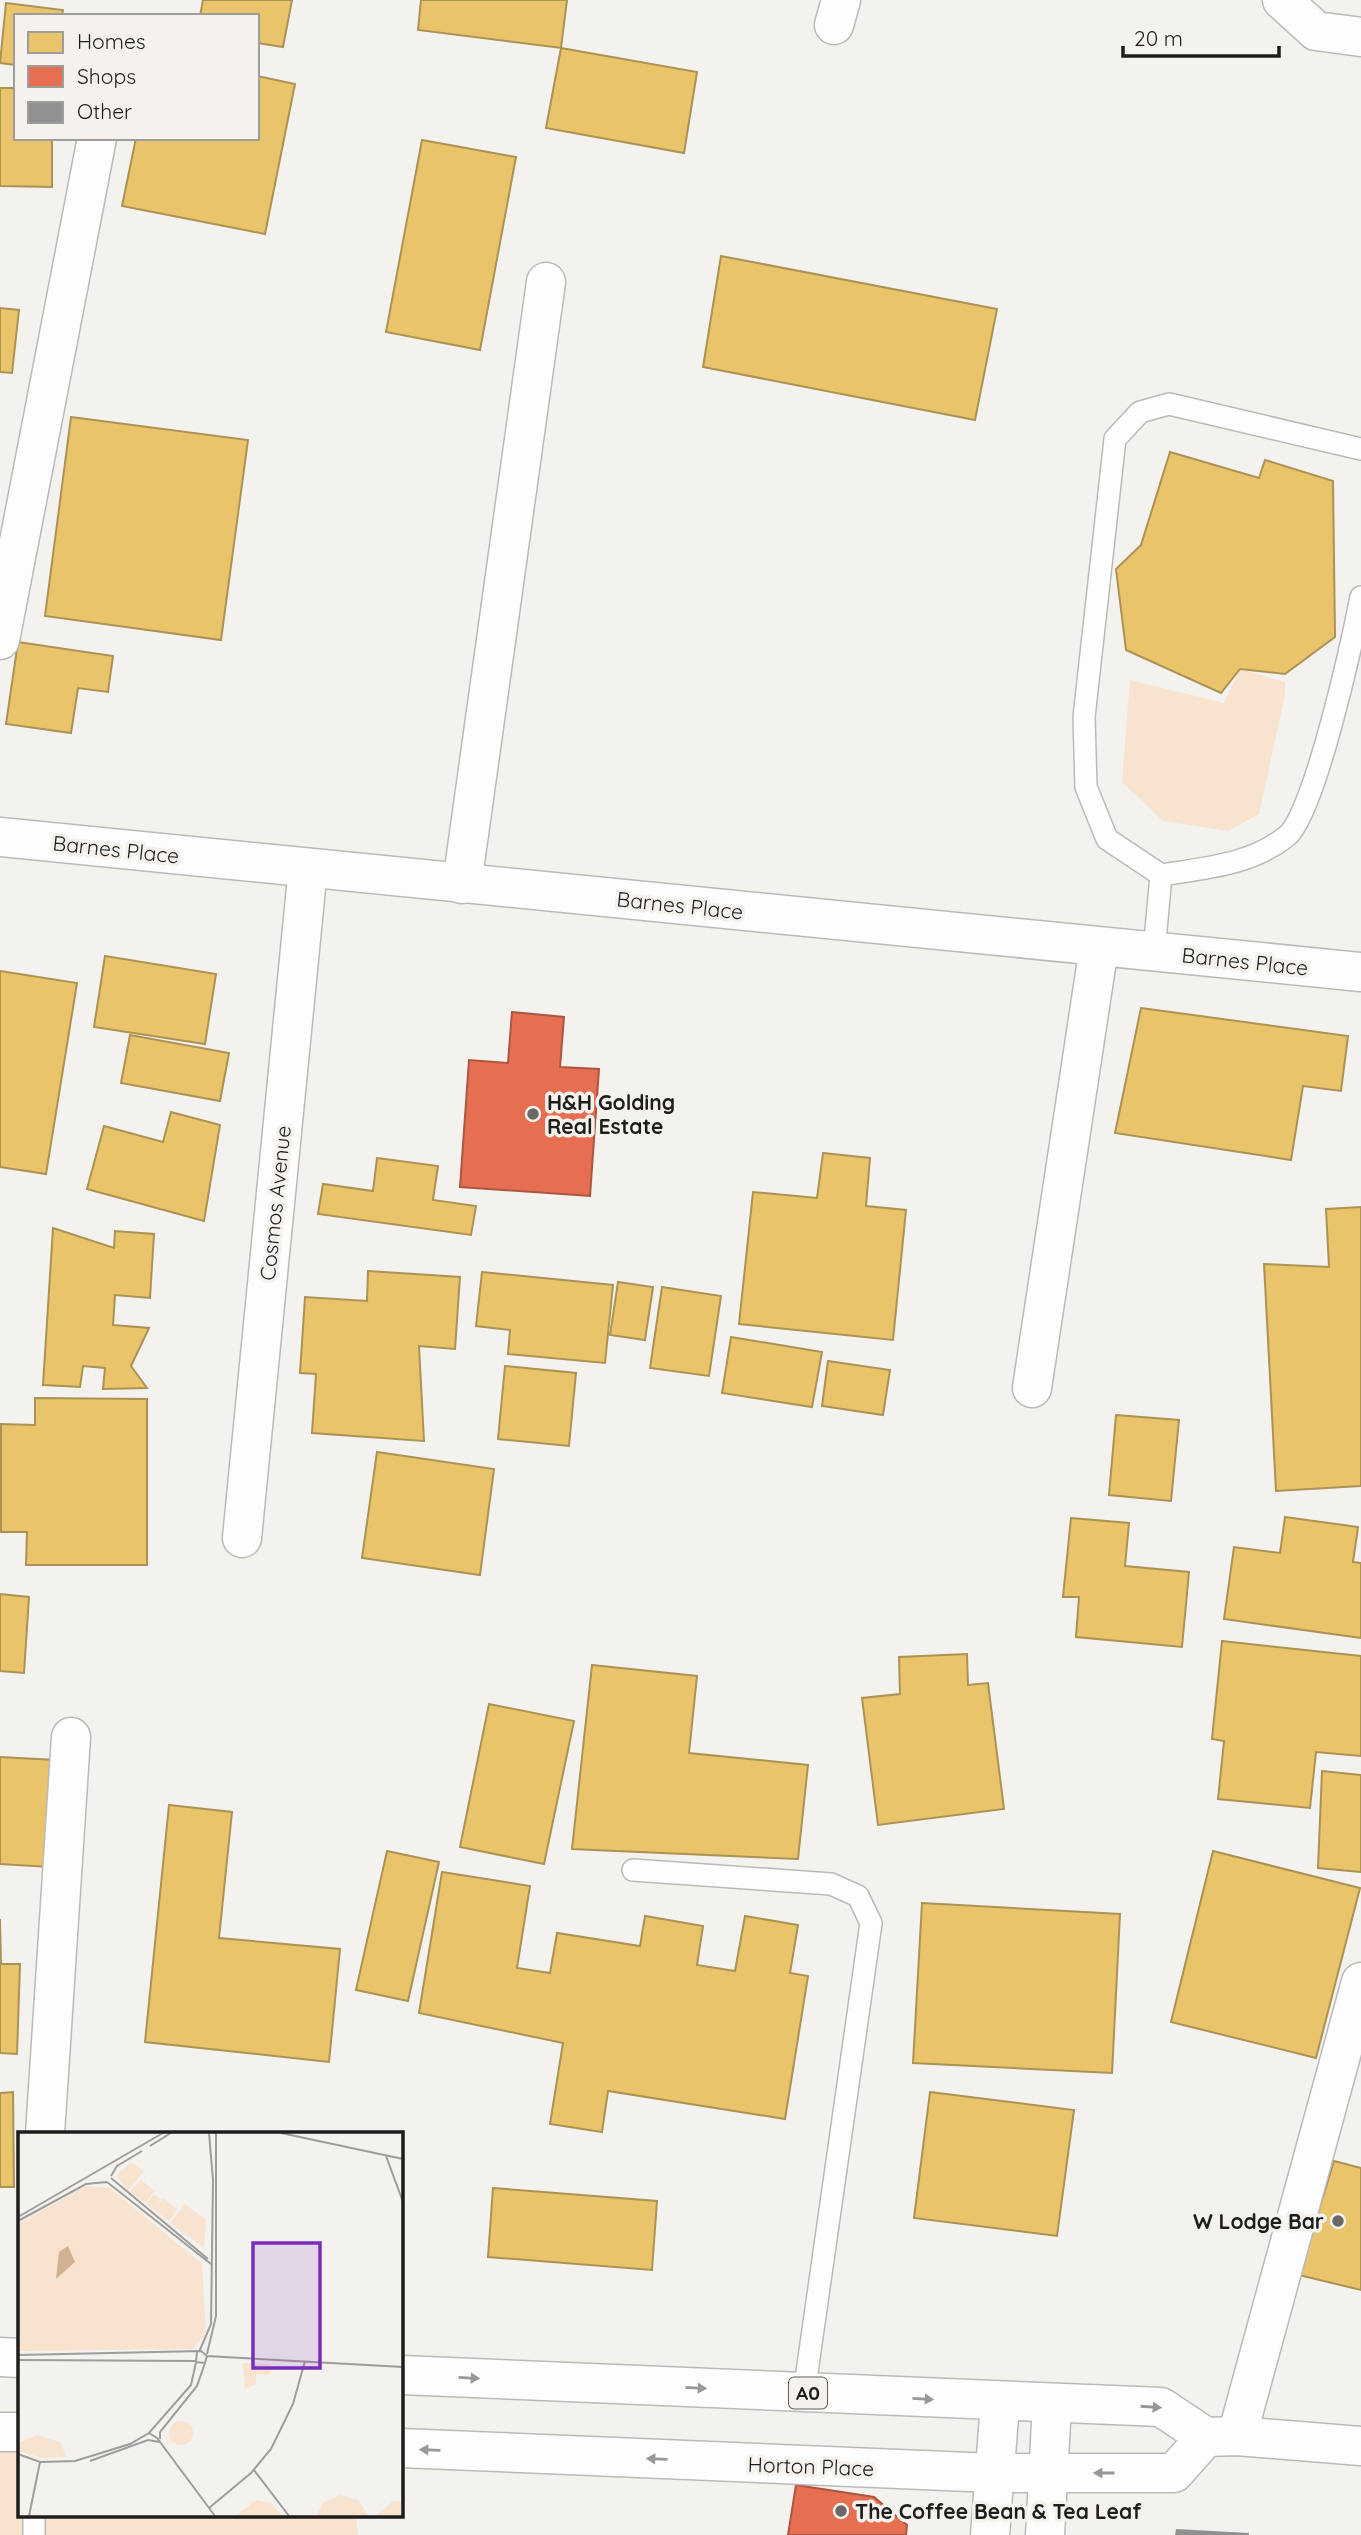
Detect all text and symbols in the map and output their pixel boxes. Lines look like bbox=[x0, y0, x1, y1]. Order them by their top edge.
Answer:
legend bbox=[14, 14, 259, 140]
scale bar bbox=[1123, 14, 1279, 58]
text: 20 m bbox=[1134, 25, 1183, 51]
text: Homes bbox=[77, 28, 146, 54]
text: Shops bbox=[77, 63, 136, 89]
text: Other bbox=[77, 98, 132, 124]
street label: Barnes Place bbox=[52, 829, 180, 869]
street label: Barnes Place bbox=[616, 885, 744, 925]
street label: Barnes Place bbox=[1181, 941, 1309, 981]
place label: H&H Golding Real Estate bbox=[547, 1089, 675, 1139]
marker: H&H Golding Real Estate bbox=[525, 1106, 541, 1122]
street label: Cosmos Avenue bbox=[254, 1124, 296, 1282]
inset map bbox=[18, 2132, 402, 2518]
place label: W Lodge Bar bbox=[1193, 2208, 1324, 2234]
marker: W Lodge Bar bbox=[1330, 2213, 1346, 2229]
one-way arrow bbox=[458, 2373, 480, 2384]
road number: A0 bbox=[789, 2378, 827, 2408]
one-way arrow bbox=[685, 2383, 707, 2394]
one-way arrow bbox=[913, 2394, 935, 2405]
one-way arrow bbox=[1140, 2402, 1162, 2413]
one-way arrow bbox=[418, 2444, 440, 2455]
street label: Horton Place bbox=[747, 2451, 875, 2481]
one-way arrow bbox=[646, 2454, 668, 2465]
one-way arrow bbox=[1093, 2467, 1115, 2479]
place label: The Coffee Bean & Tea Leaf bbox=[855, 2498, 1142, 2524]
marker: The Coffee Bean & Tea Leaf bbox=[833, 2503, 849, 2519]

